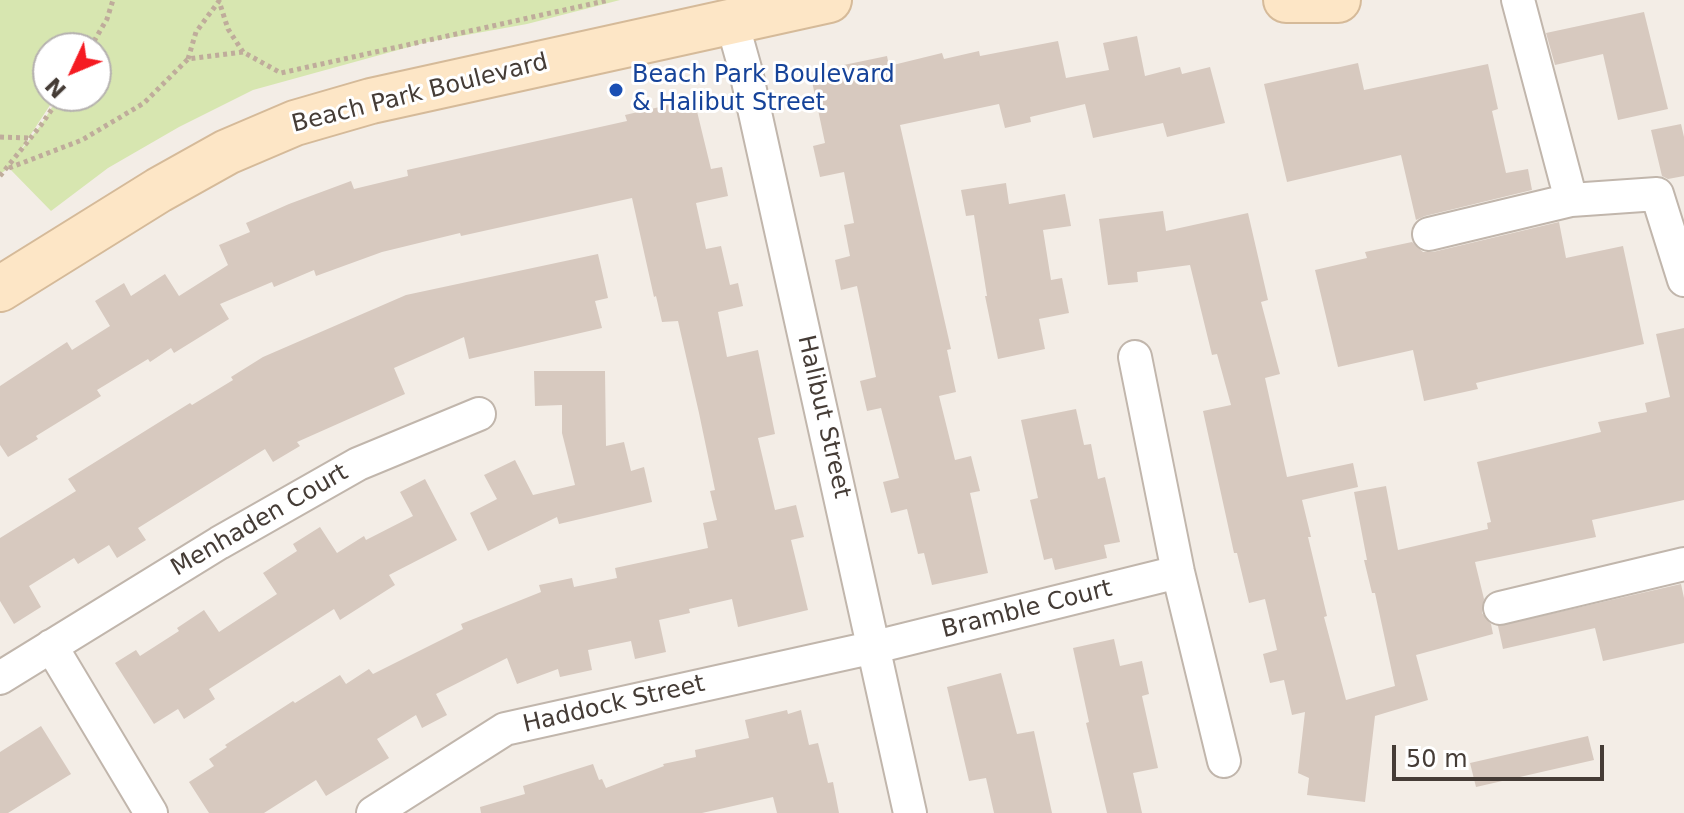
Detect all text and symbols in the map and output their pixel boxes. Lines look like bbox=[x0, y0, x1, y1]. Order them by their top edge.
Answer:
north arrow bbox=[32, 32, 112, 112]
street label: Beach Park Boulevard bbox=[289, 48, 551, 140]
place label: Beach Park Boulevard & Halibut Street bbox=[632, 62, 895, 118]
text: N bbox=[40, 72, 71, 103]
marker: Beach Park Boulevard & Halibut Street bbox=[607, 81, 625, 99]
street label: Halibut Street bbox=[790, 333, 856, 501]
street label: Menhaden Court bbox=[166, 459, 354, 583]
street label: Bramble Court bbox=[939, 575, 1115, 645]
street label: Haddock Street bbox=[520, 670, 708, 740]
scale bar bbox=[1396, 729, 1608, 779]
text: 50 m bbox=[1406, 745, 1468, 773]

